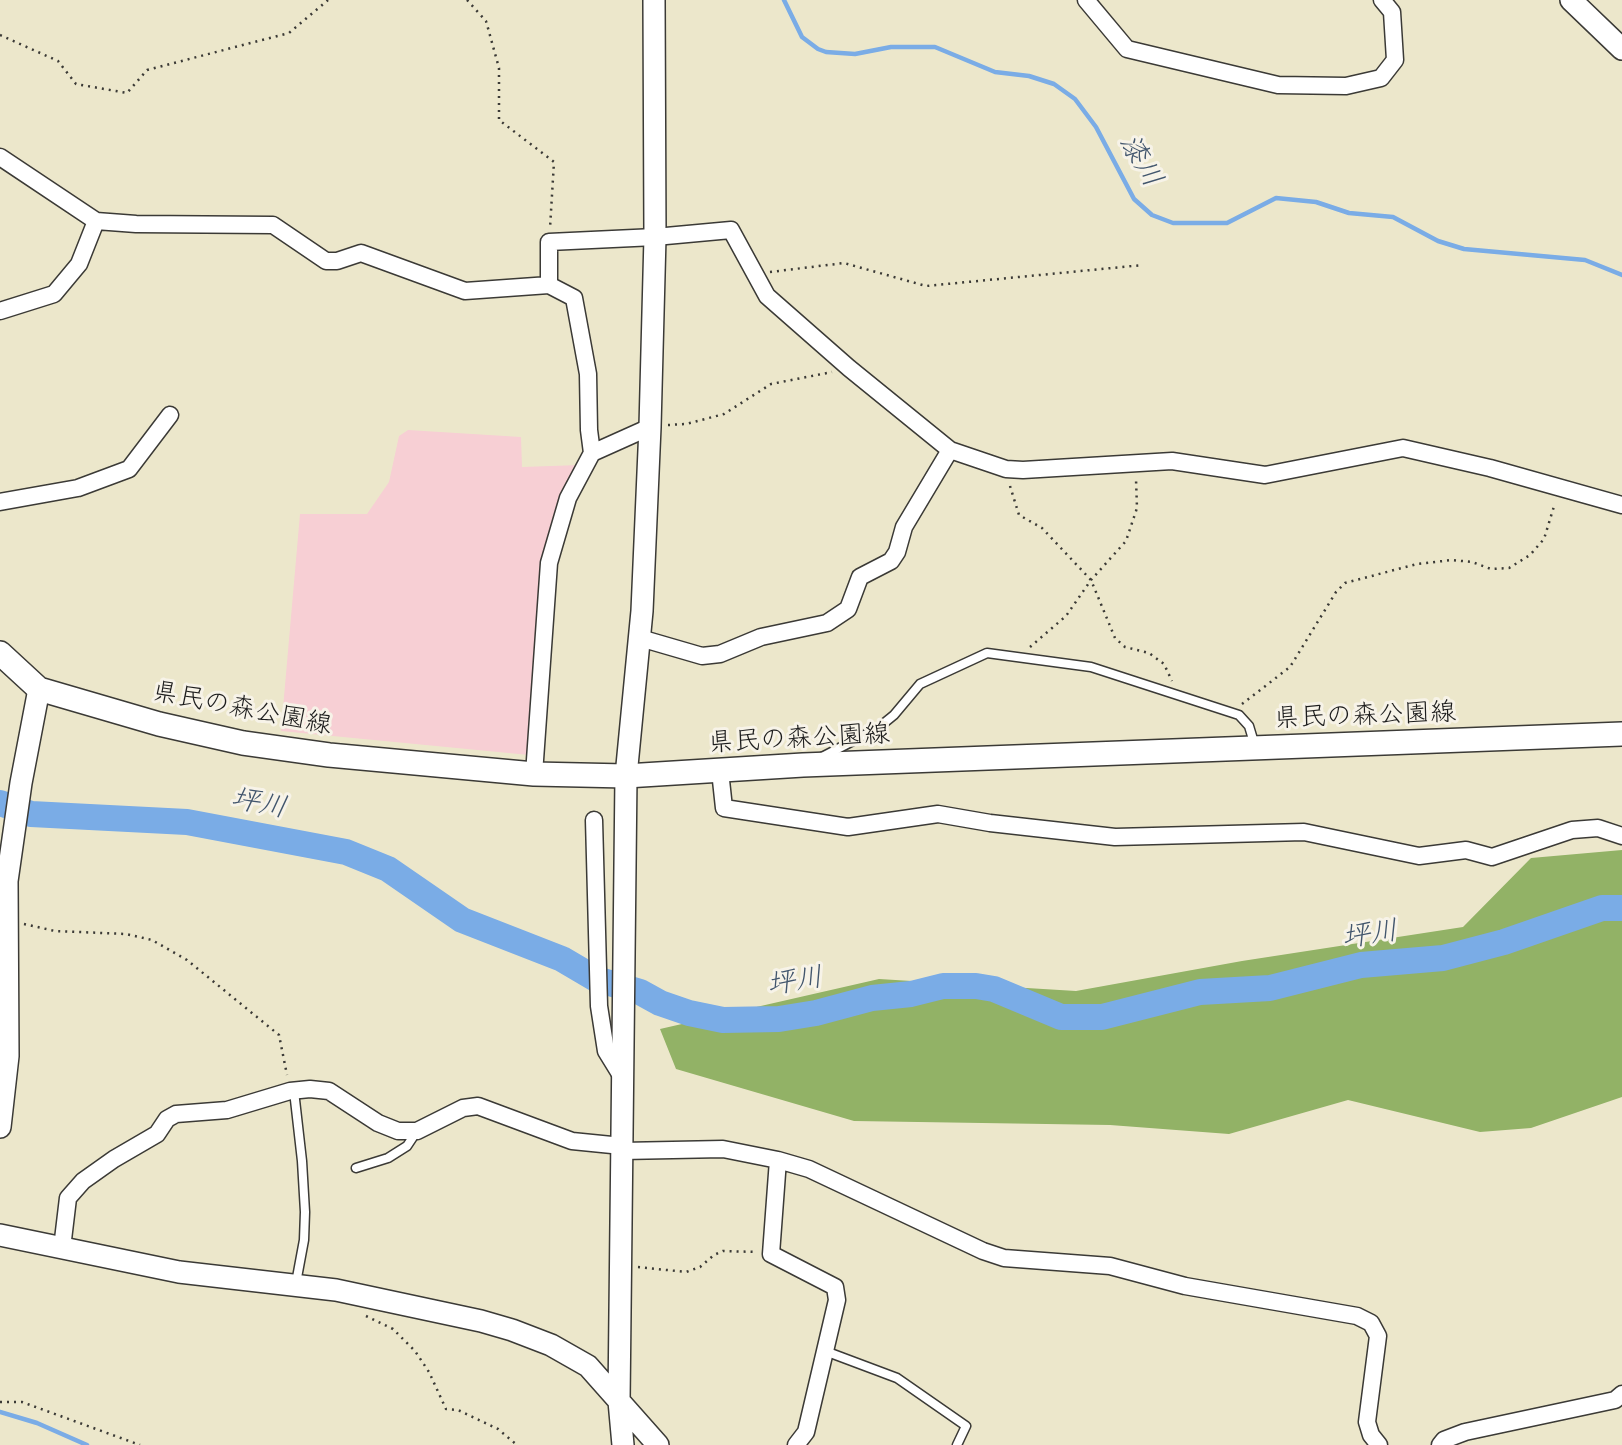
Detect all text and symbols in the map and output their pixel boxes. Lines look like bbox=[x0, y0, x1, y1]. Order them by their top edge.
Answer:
water label: 漆川 bbox=[1111, 128, 1169, 194]
street label: 県民の森公園線 bbox=[150, 676, 334, 742]
street label: 県民の森公園線 bbox=[1274, 697, 1456, 735]
street label: 県民の森公園線 bbox=[707, 719, 891, 759]
water label: 坪川 bbox=[228, 782, 290, 826]
water label: 坪川 bbox=[1340, 914, 1400, 956]
water label: 坪川 bbox=[765, 961, 825, 1003]

